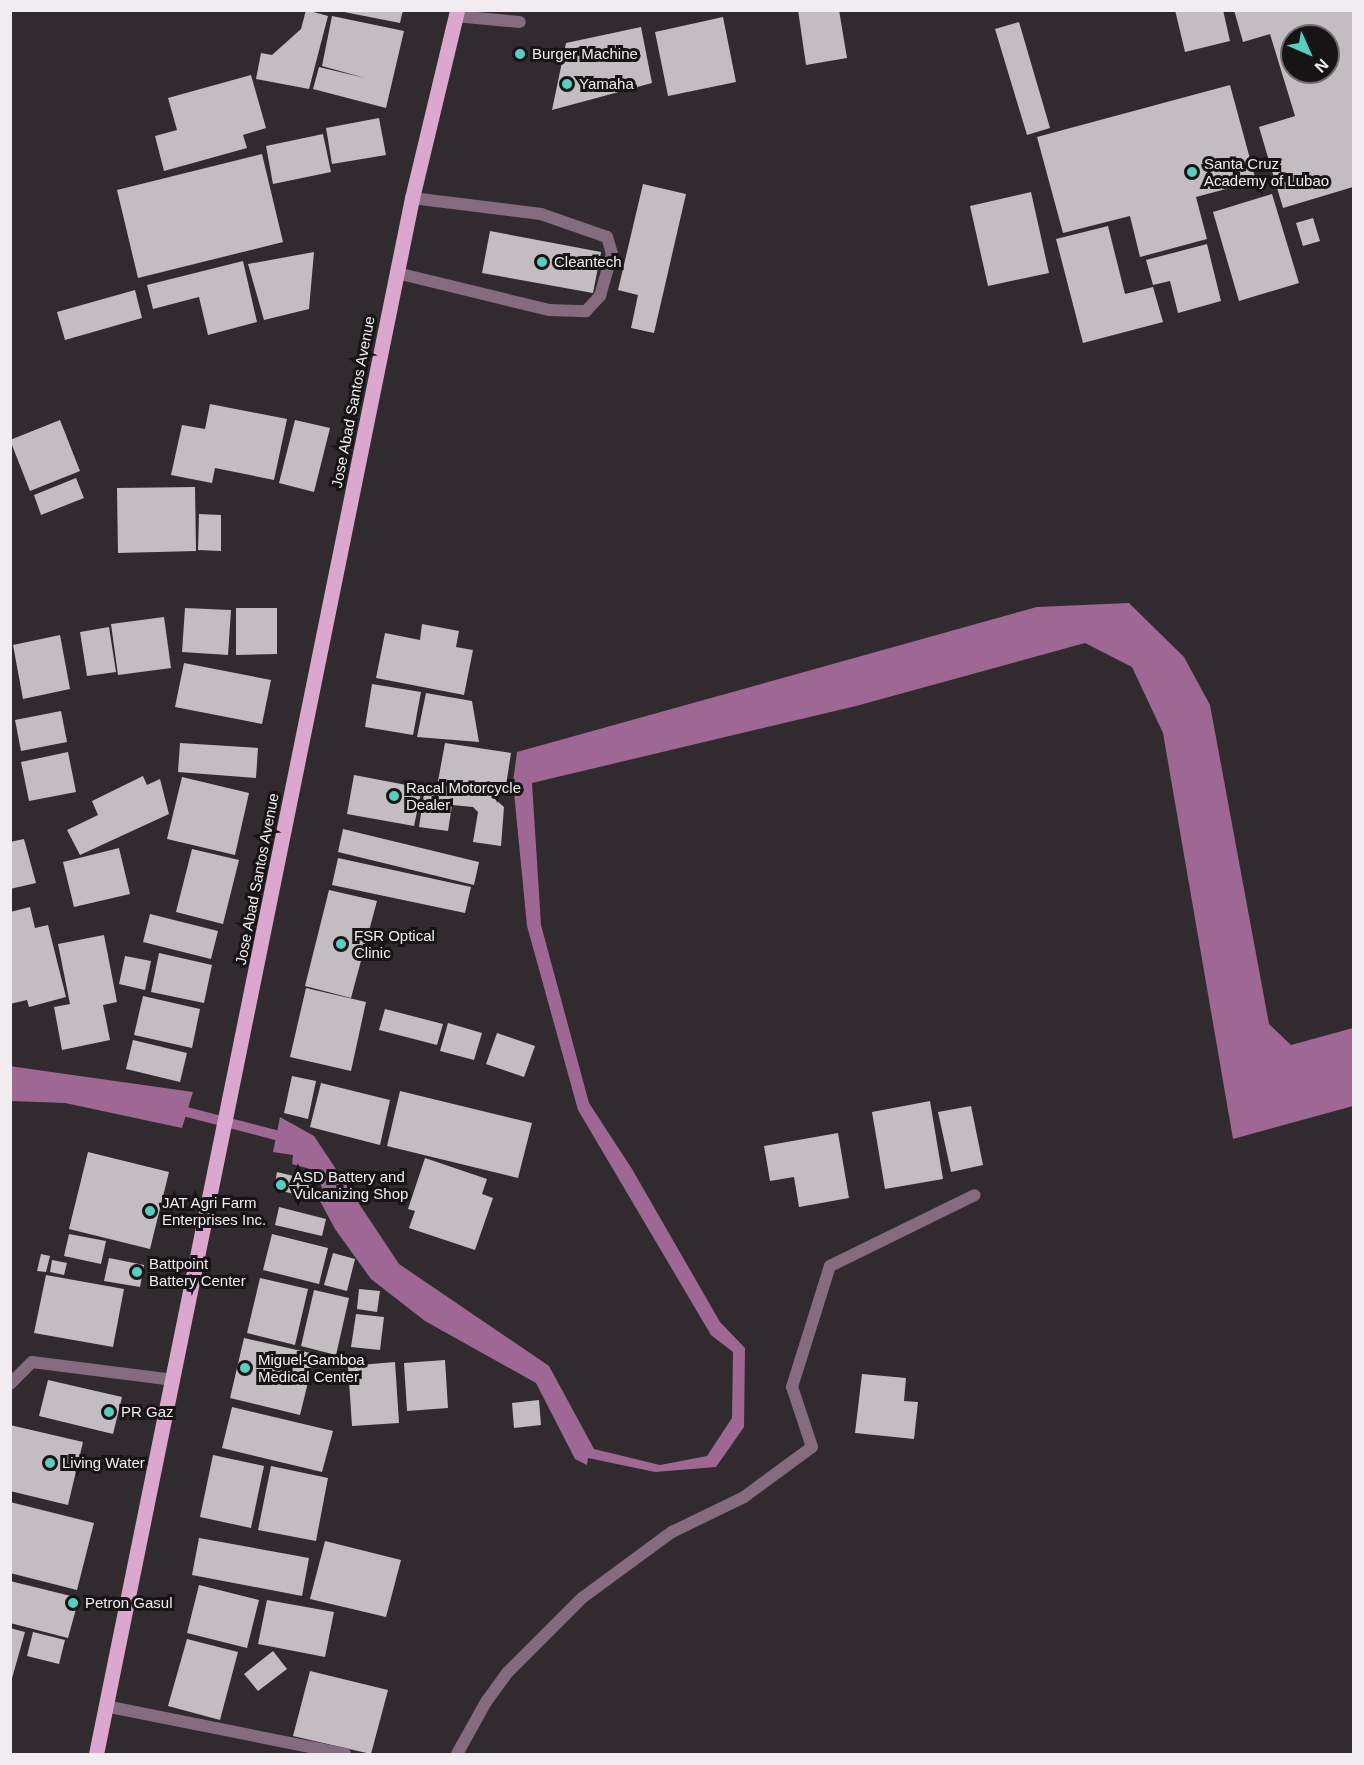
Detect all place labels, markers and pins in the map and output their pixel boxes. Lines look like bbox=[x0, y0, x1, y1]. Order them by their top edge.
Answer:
place label: Burger Machine bbox=[532, 45, 638, 63]
marker: Burger Machine bbox=[513, 47, 527, 61]
place label: Yamaha bbox=[579, 75, 634, 93]
marker: Yamaha bbox=[560, 77, 574, 91]
place label: Santa Cruz Academy of Lubao bbox=[1204, 154, 1329, 189]
marker: Santa Cruz Academy of Lubao bbox=[1185, 165, 1199, 179]
place label: Cleantech bbox=[554, 253, 622, 271]
marker: Cleantech bbox=[535, 255, 549, 269]
place label: Racal Motorcycle Dealer bbox=[406, 778, 521, 813]
marker: Racal Motorcycle Dealer bbox=[387, 789, 401, 803]
place label: FSR Optical Clinic bbox=[354, 926, 435, 961]
marker: FSR Optical Clinic bbox=[332, 935, 350, 953]
place label: ASD Battery and Vulcanizing Shop bbox=[293, 1167, 408, 1202]
marker: ASD Battery and Vulcanizing Shop bbox=[274, 1178, 288, 1192]
place label: JAT Agri Farm Enterprises Inc. bbox=[162, 1193, 266, 1228]
marker: JAT Agri Farm Enterprises Inc. bbox=[143, 1204, 157, 1218]
place label: Battpoint Battery Center bbox=[149, 1254, 246, 1289]
marker: Battpoint Battery Center bbox=[130, 1265, 144, 1279]
place label: Miguel-Gamboa Medical Center bbox=[258, 1350, 365, 1385]
marker: Miguel-Gamboa Medical Center bbox=[236, 1359, 254, 1377]
place label: PR Gaz bbox=[121, 1403, 174, 1421]
marker: PR Gaz bbox=[102, 1405, 116, 1419]
place label: Living Water bbox=[62, 1454, 145, 1472]
marker: Living Water bbox=[43, 1456, 57, 1470]
place label: Petron Gasul bbox=[85, 1594, 173, 1612]
marker: Petron Gasul bbox=[66, 1596, 80, 1610]

